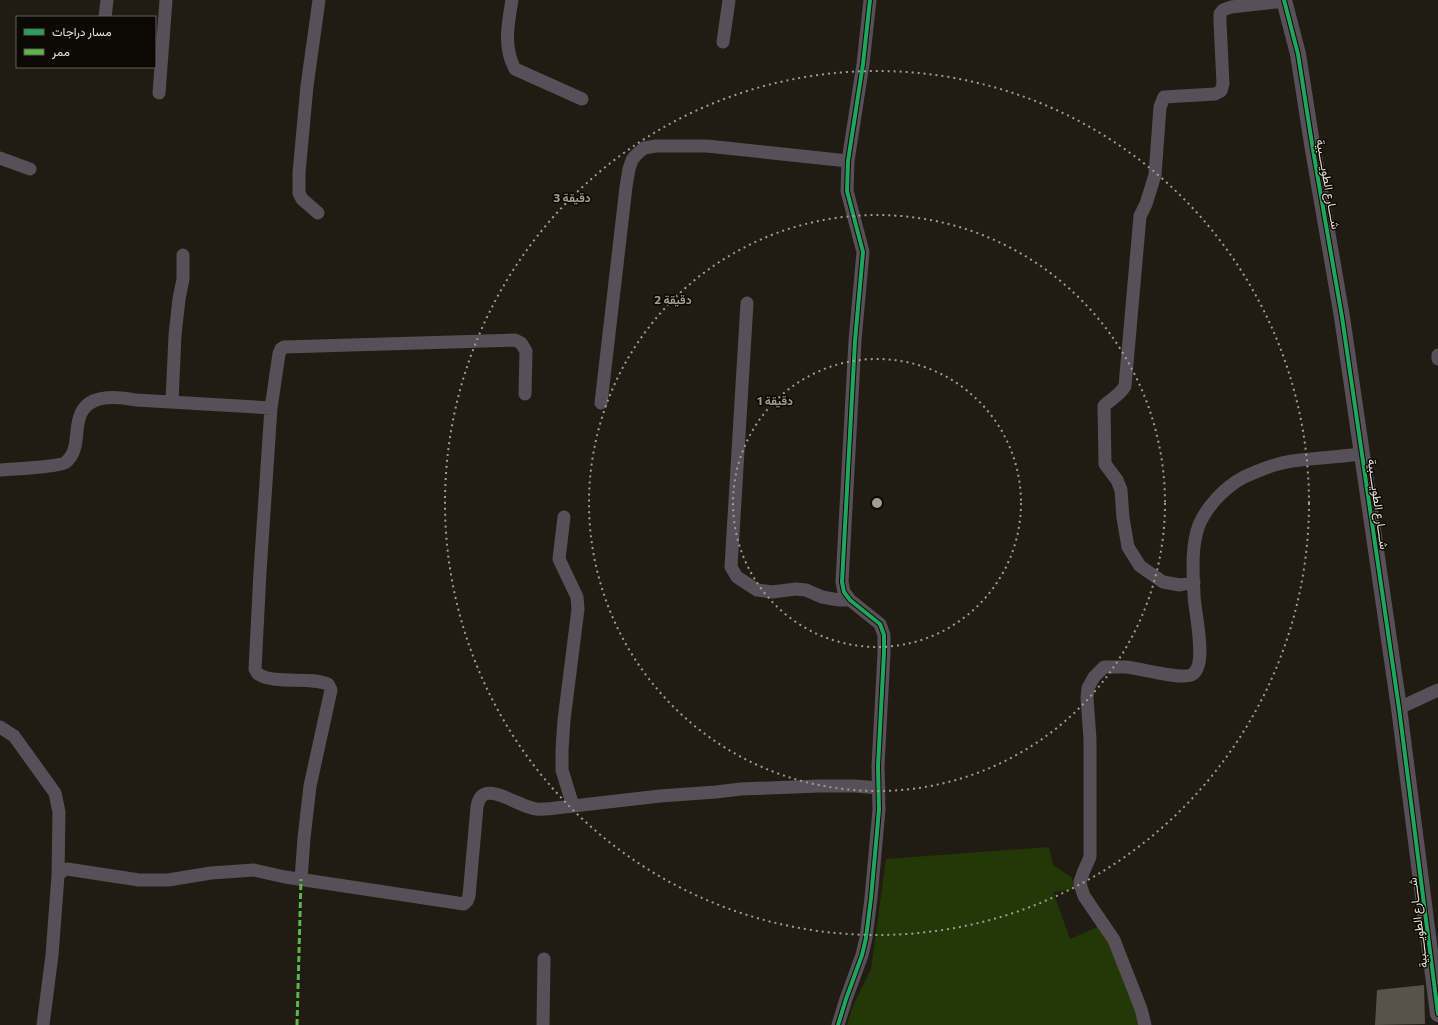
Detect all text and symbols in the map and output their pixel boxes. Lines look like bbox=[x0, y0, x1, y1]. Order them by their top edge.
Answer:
legend bbox=[16, 16, 156, 68]
text: مسار دراجات bbox=[52, 24, 112, 40]
text: ممر bbox=[51, 44, 70, 60]
street label: شــــارع الطويــــبية bbox=[1311, 138, 1344, 231]
text: 3 دقيقة bbox=[553, 190, 591, 205]
text: 2 دقيقة bbox=[654, 292, 692, 307]
text: 1 دقيقة bbox=[757, 393, 793, 408]
street label: شــــارع الطويــــبية bbox=[1363, 458, 1392, 550]
centre of rings bbox=[870, 496, 884, 510]
street label: شــــارع الطويــــبية bbox=[1405, 877, 1432, 969]

